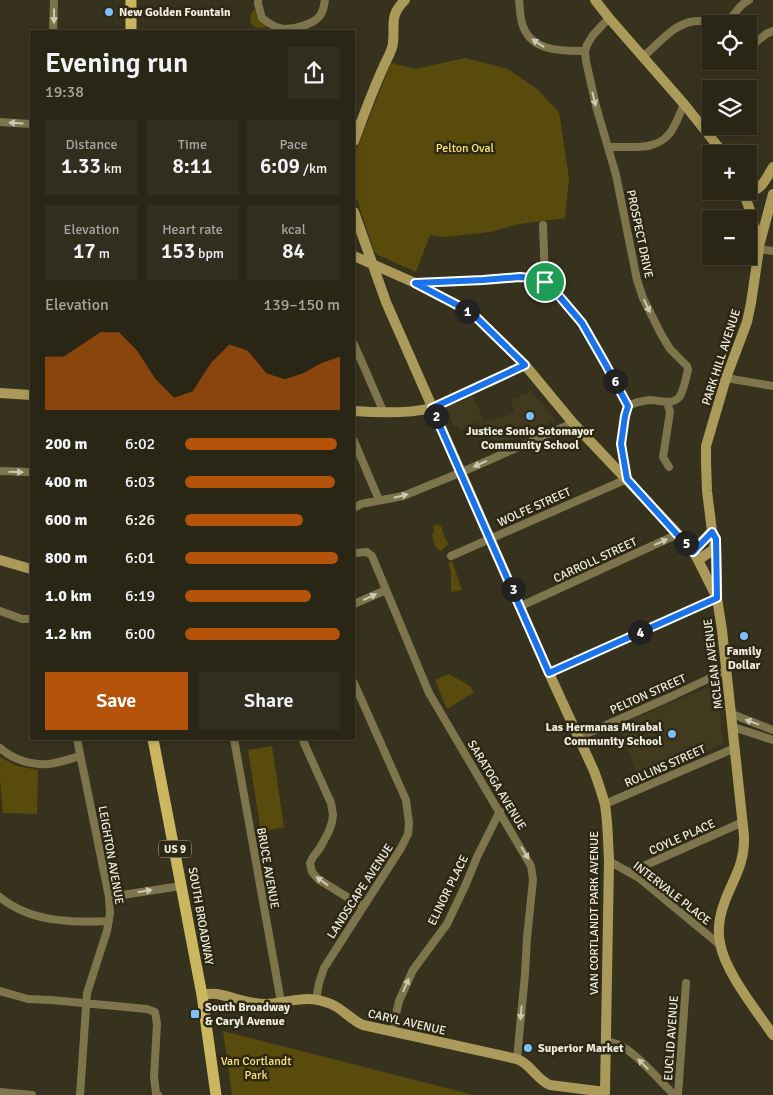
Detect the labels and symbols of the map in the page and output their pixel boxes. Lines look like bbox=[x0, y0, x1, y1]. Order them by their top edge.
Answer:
place label: New Golden Fountain bbox=[119, 5, 231, 20]
marker: New Golden Fountain bbox=[103, 6, 115, 18]
one-way arrow bbox=[49, 8, 57, 24]
one-way arrow bbox=[532, 39, 545, 48]
one-way arrow bbox=[591, 92, 599, 107]
one-way arrow bbox=[7, 119, 23, 127]
park label: Pelton Oval bbox=[436, 141, 495, 156]
street label: PROSPECT DRIVE bbox=[623, 189, 656, 280]
pin bbox=[524, 261, 566, 303]
pin: 1 bbox=[454, 298, 480, 324]
one-way arrow bbox=[642, 299, 651, 314]
street label: PARK HILL AVENUE bbox=[699, 307, 744, 407]
pin: 6 bbox=[602, 368, 628, 394]
pin: 2 bbox=[424, 404, 448, 428]
marker: Justice Sonio Sotomayor Community School bbox=[524, 410, 536, 422]
place label: Justice Sonio Sotomayor Community School bbox=[466, 424, 594, 453]
one-way arrow bbox=[473, 460, 487, 468]
one-way arrow bbox=[8, 468, 24, 476]
street label: WOLFE STREET bbox=[495, 485, 573, 530]
one-way arrow bbox=[393, 492, 408, 500]
pin: 5 bbox=[674, 530, 698, 556]
street label: CARROLL STREET bbox=[551, 534, 640, 586]
one-way arrow bbox=[654, 538, 668, 546]
pin: 3 bbox=[500, 576, 526, 602]
one-way arrow bbox=[363, 593, 377, 601]
street label: MCLEAN AVENUE bbox=[700, 617, 727, 710]
pin: 4 bbox=[628, 620, 652, 644]
marker: Family Dollar bbox=[738, 630, 750, 642]
place label: Family Dollar bbox=[727, 644, 762, 673]
street label: PELTON STREET bbox=[608, 671, 689, 718]
one-way arrow bbox=[745, 718, 760, 725]
place label: Las Hermanas Mirabal Community School bbox=[545, 720, 662, 749]
marker: Las Hermanas Mirabal Community School bbox=[666, 728, 678, 740]
street label: SARATOGA AVENUE bbox=[464, 738, 529, 833]
street label: ROLLINS STREET bbox=[622, 742, 708, 791]
street label: LEIGHTON AVENUE bbox=[94, 805, 127, 906]
street label: COYLE PLACE bbox=[647, 816, 718, 859]
street label: BRUCE AVENUE bbox=[253, 826, 282, 910]
street label: VAN CORTLANDT PARK AVENUE bbox=[587, 831, 602, 995]
road number: US 9 bbox=[159, 841, 191, 858]
street label: LANDSCAPE AVENUE bbox=[324, 841, 397, 942]
one-way arrow bbox=[520, 846, 529, 860]
street label: ELINOR PLACE bbox=[425, 852, 472, 928]
street label: INTERVALE PLACE bbox=[630, 858, 714, 929]
street label: SOUTH BROADWAY bbox=[185, 866, 216, 966]
one-way arrow bbox=[315, 876, 329, 886]
one-way arrow bbox=[137, 887, 153, 895]
one-way arrow bbox=[403, 978, 411, 993]
street label: EUCLID AVENUE bbox=[661, 995, 682, 1081]
place label: South Broadway & Caryl Avenue bbox=[205, 1000, 290, 1029]
one-way arrow bbox=[517, 1005, 525, 1021]
street label: CARYL AVENUE bbox=[366, 1006, 448, 1039]
marker: South Broadway & Caryl Avenue bbox=[189, 1008, 201, 1020]
place label: Superior Market bbox=[538, 1041, 624, 1056]
marker: Superior Market bbox=[522, 1042, 534, 1054]
park label: Van Cortlandt Park bbox=[221, 1054, 291, 1083]
one-way arrow bbox=[637, 1058, 649, 1070]

